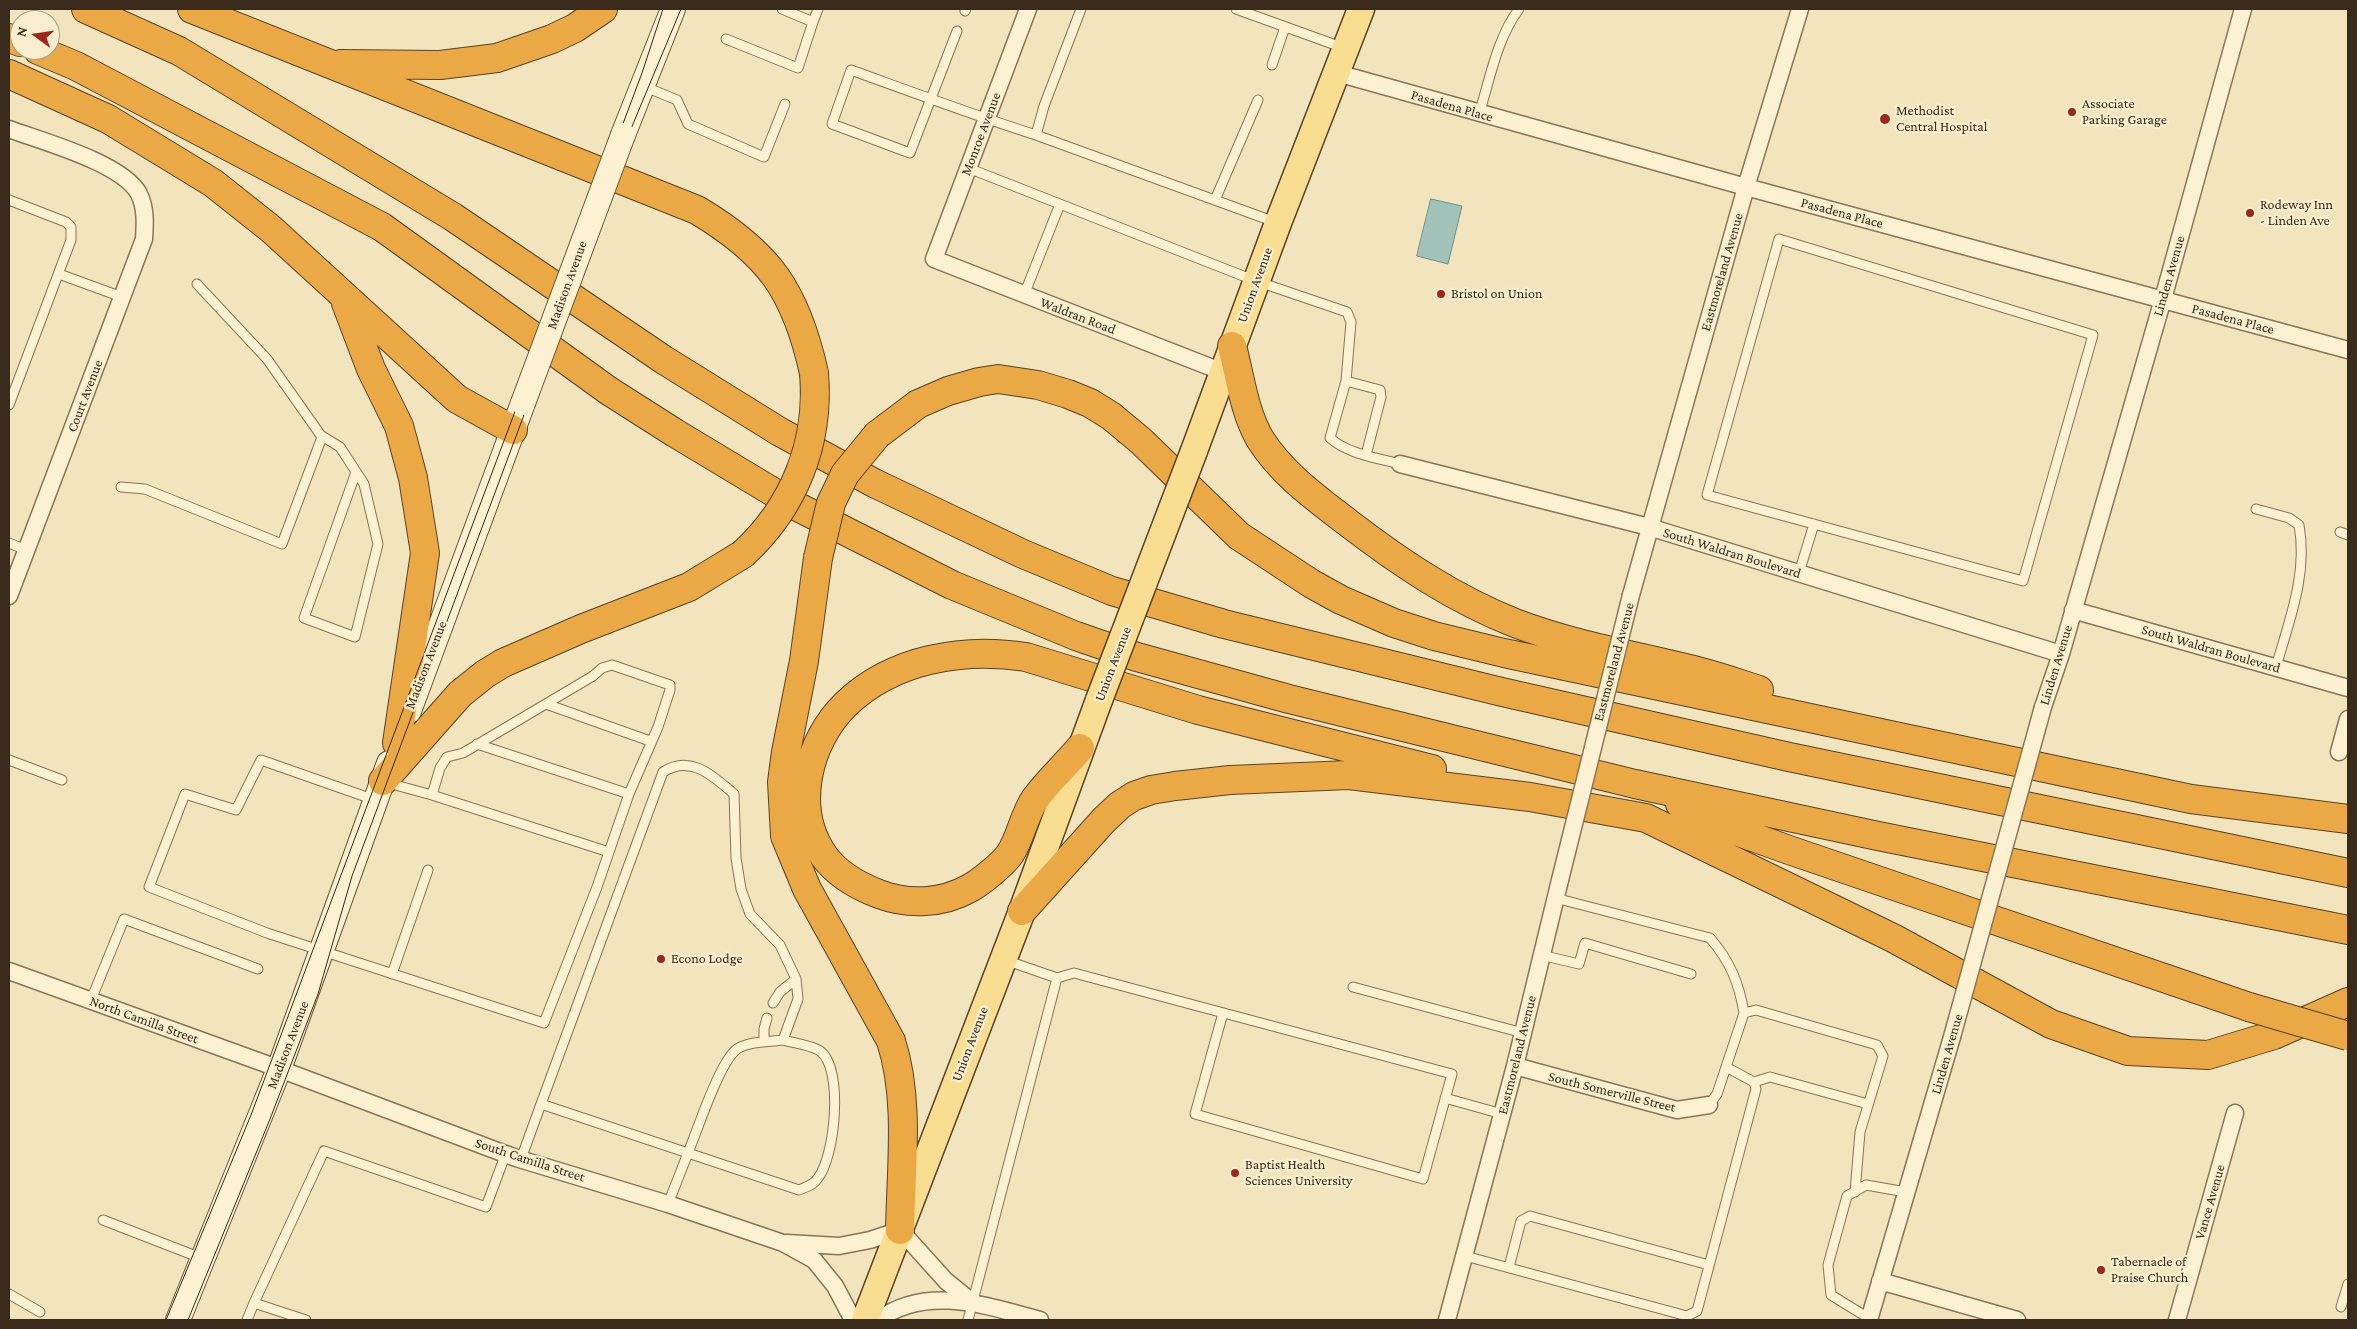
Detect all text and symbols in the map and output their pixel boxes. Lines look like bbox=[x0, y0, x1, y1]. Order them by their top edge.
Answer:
north arrow bbox=[10, 10, 60, 60]
text: N bbox=[12, 25, 30, 38]
street label: Pasadena Place bbox=[1409, 86, 1495, 126]
street label: Monroe Avenue bbox=[957, 90, 1005, 178]
place label: Associate Parking Garage bbox=[2082, 96, 2167, 128]
place label: Methodist Central Hospital bbox=[1896, 103, 1987, 136]
marker: Associate Parking Garage bbox=[2066, 106, 2078, 118]
marker: Methodist Central Hospital bbox=[1878, 112, 1892, 126]
street label: Pasadena Place bbox=[1799, 194, 1885, 232]
place label: Rodeway Inn - Linden Ave bbox=[2260, 197, 2333, 230]
marker: Rodeway Inn - Linden Ave bbox=[2244, 207, 2256, 219]
street label: Eastmoreland Avenue bbox=[1697, 211, 1747, 333]
street label: Linden Avenue bbox=[2149, 234, 2189, 318]
street label: Madison Avenue bbox=[543, 238, 591, 332]
street label: Union Avenue bbox=[1234, 245, 1276, 325]
place label: Bristol on Union bbox=[1451, 286, 1542, 302]
marker: Bristol on Union bbox=[1435, 288, 1447, 300]
street label: Waldran Road bbox=[1038, 294, 1118, 338]
street label: Pasadena Place bbox=[2190, 300, 2276, 338]
street label: Court Avenue bbox=[64, 357, 106, 435]
street label: South Waldran Boulevard bbox=[1661, 524, 1803, 582]
street label: Eastmoreland Avenue bbox=[1590, 601, 1638, 723]
street label: Madison Avenue bbox=[402, 619, 450, 711]
street label: South Waldran Boulevard bbox=[2140, 621, 2282, 677]
street label: Linden Avenue bbox=[2036, 623, 2076, 707]
street label: Union Avenue bbox=[1091, 624, 1135, 704]
place label: Econo Lodge bbox=[671, 951, 743, 967]
marker: Econo Lodge bbox=[655, 953, 667, 965]
street label: North Camilla Street bbox=[87, 992, 201, 1048]
street label: Eastmoreland Avenue bbox=[1494, 994, 1540, 1116]
street label: Madison Avenue bbox=[264, 999, 312, 1091]
street label: Union Avenue bbox=[948, 1004, 992, 1084]
street label: Linden Avenue bbox=[1927, 1012, 1967, 1096]
street label: South Somerville Street bbox=[1547, 1068, 1677, 1116]
street label: South Camilla Street bbox=[473, 1134, 587, 1186]
place label: Baptist Health Sciences University bbox=[1245, 1157, 1352, 1190]
street label: Vance Avenue bbox=[2191, 1163, 2229, 1241]
marker: Baptist Health Sciences University bbox=[1229, 1167, 1241, 1179]
place label: Tabernacle of Praise Church bbox=[2111, 1254, 2188, 1286]
marker: Tabernacle of Praise Church bbox=[2095, 1264, 2107, 1276]

